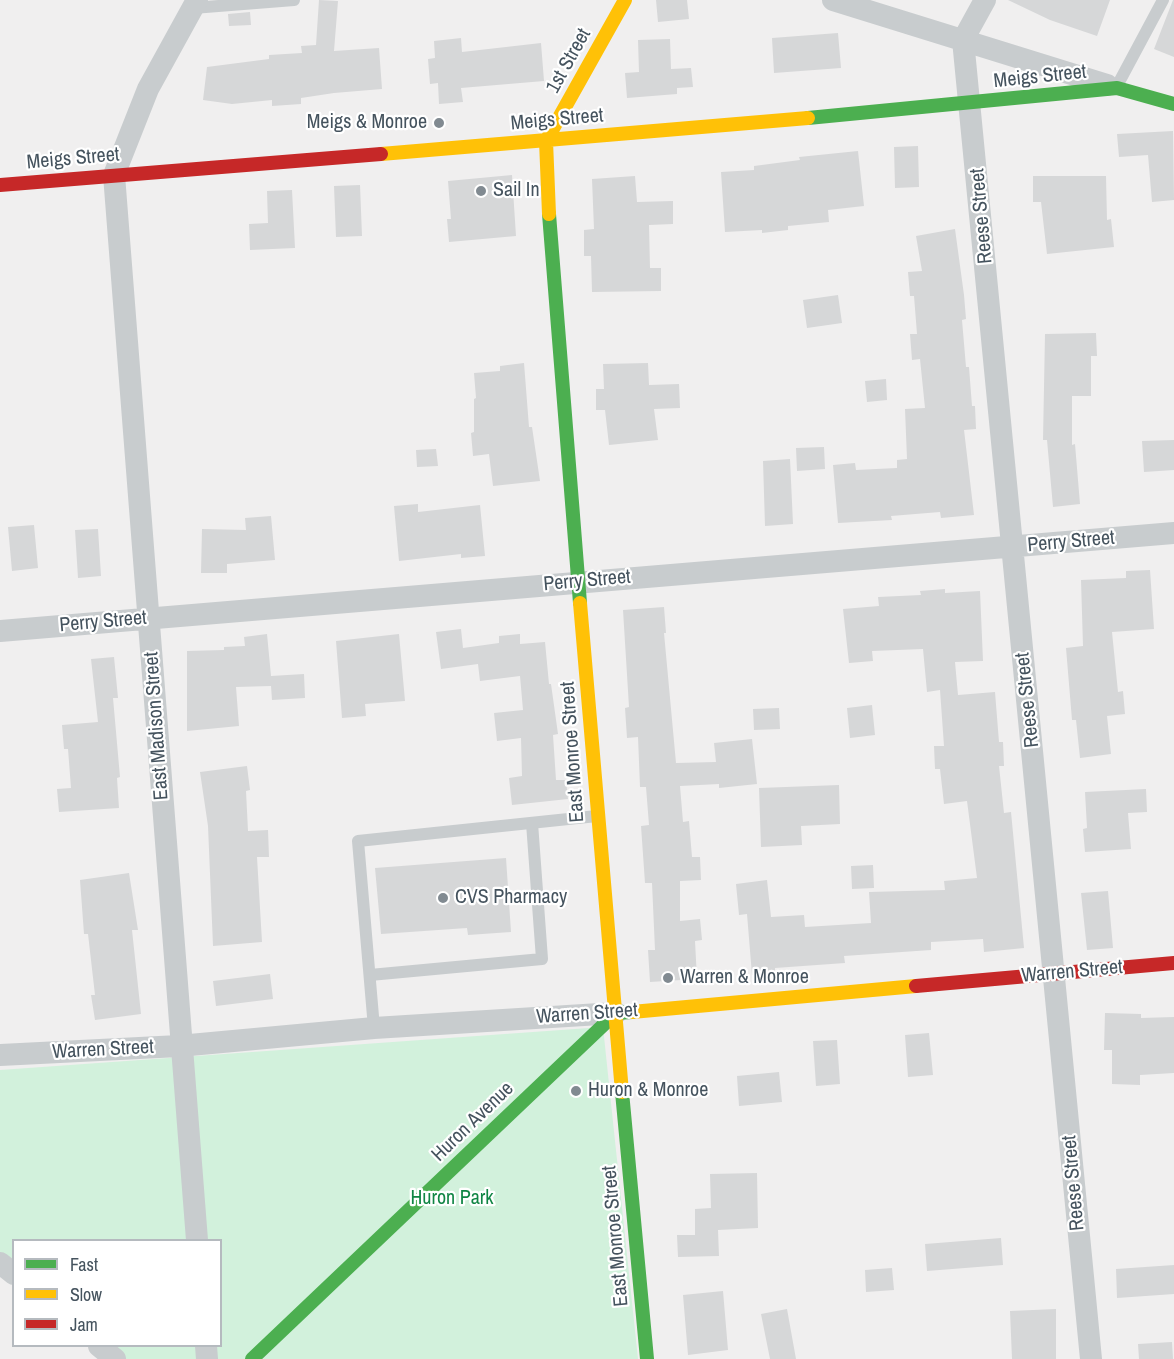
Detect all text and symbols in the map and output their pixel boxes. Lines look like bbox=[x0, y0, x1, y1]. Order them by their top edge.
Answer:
street label: 1st Street bbox=[541, 24, 597, 98]
street label: Meigs Street bbox=[993, 60, 1087, 94]
street label: Meigs Street bbox=[510, 104, 604, 136]
place label: Meigs & Monroe bbox=[307, 111, 427, 135]
marker: Meigs & Monroe bbox=[432, 116, 446, 130]
street label: Meigs Street bbox=[26, 143, 120, 175]
street label: Reese Street bbox=[966, 167, 998, 265]
place label: Sail In bbox=[493, 179, 539, 203]
marker: Sail In bbox=[474, 184, 488, 198]
street label: Perry Street bbox=[1026, 526, 1116, 558]
street label: Perry Street bbox=[542, 565, 632, 597]
street label: Perry Street bbox=[58, 606, 148, 638]
street label: East Madison Street bbox=[140, 651, 174, 801]
street label: Reese Street bbox=[1011, 651, 1045, 749]
street label: East Monroe Street bbox=[556, 681, 590, 823]
place label: CVS Pharmacy bbox=[455, 886, 567, 910]
marker: CVS Pharmacy bbox=[436, 891, 450, 905]
street label: Warren Street bbox=[1020, 956, 1124, 988]
place label: Warren & Monroe bbox=[680, 966, 809, 990]
marker: Warren & Monroe bbox=[661, 971, 675, 985]
street label: Warren Street bbox=[536, 998, 638, 1030]
street label: Warren Street bbox=[52, 1035, 154, 1065]
street label: Huron Avenue bbox=[427, 1077, 519, 1167]
place label: Huron & Monroe bbox=[588, 1079, 708, 1103]
marker: Huron & Monroe bbox=[569, 1084, 583, 1098]
street label: Reese Street bbox=[1058, 1134, 1090, 1232]
street label: East Monroe Street bbox=[598, 1165, 634, 1307]
park label: Huron Park bbox=[411, 1187, 493, 1211]
legend bbox=[12, 1239, 222, 1347]
text: Fast bbox=[70, 1252, 98, 1277]
text: Slow bbox=[70, 1282, 102, 1307]
text: Jam bbox=[70, 1312, 98, 1337]

